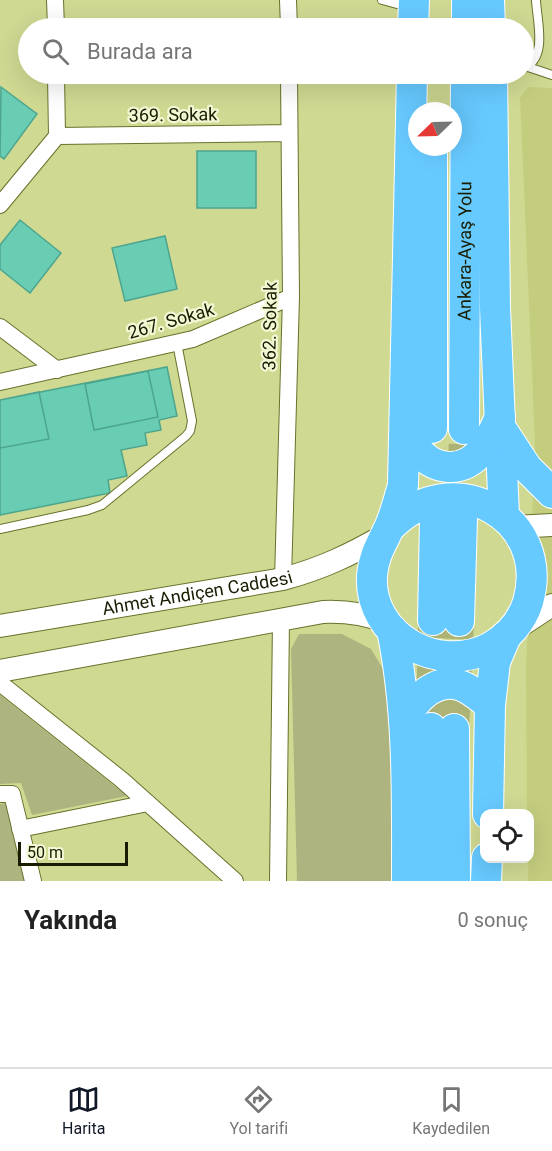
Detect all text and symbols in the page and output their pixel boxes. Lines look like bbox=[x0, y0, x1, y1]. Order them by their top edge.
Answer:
search box bbox=[18, 18, 534, 84]
icon: search bbox=[39, 35, 72, 68]
text: Burada ara bbox=[87, 39, 193, 64]
north arrow bbox=[408, 102, 462, 156]
street label: 369. Sokak bbox=[129, 103, 218, 126]
street label: Ankara-Ayaş Yolu bbox=[454, 181, 475, 321]
street label: 362. Sokak bbox=[258, 281, 281, 370]
street label: 267. Sokak bbox=[125, 298, 217, 343]
street label: Ahmet Andiçen Caddesi bbox=[101, 566, 295, 619]
map controls bbox=[480, 809, 534, 863]
button: locate bbox=[480, 809, 534, 863]
scale bar bbox=[18, 839, 128, 866]
text: 50 m bbox=[27, 843, 63, 862]
text: Yakında bbox=[24, 905, 117, 935]
text: 0 sonuç bbox=[458, 908, 528, 932]
tab: Harita bbox=[62, 1083, 105, 1138]
tab: Yol tarifi bbox=[229, 1083, 288, 1138]
tab: Kaydedilen bbox=[412, 1083, 490, 1138]

